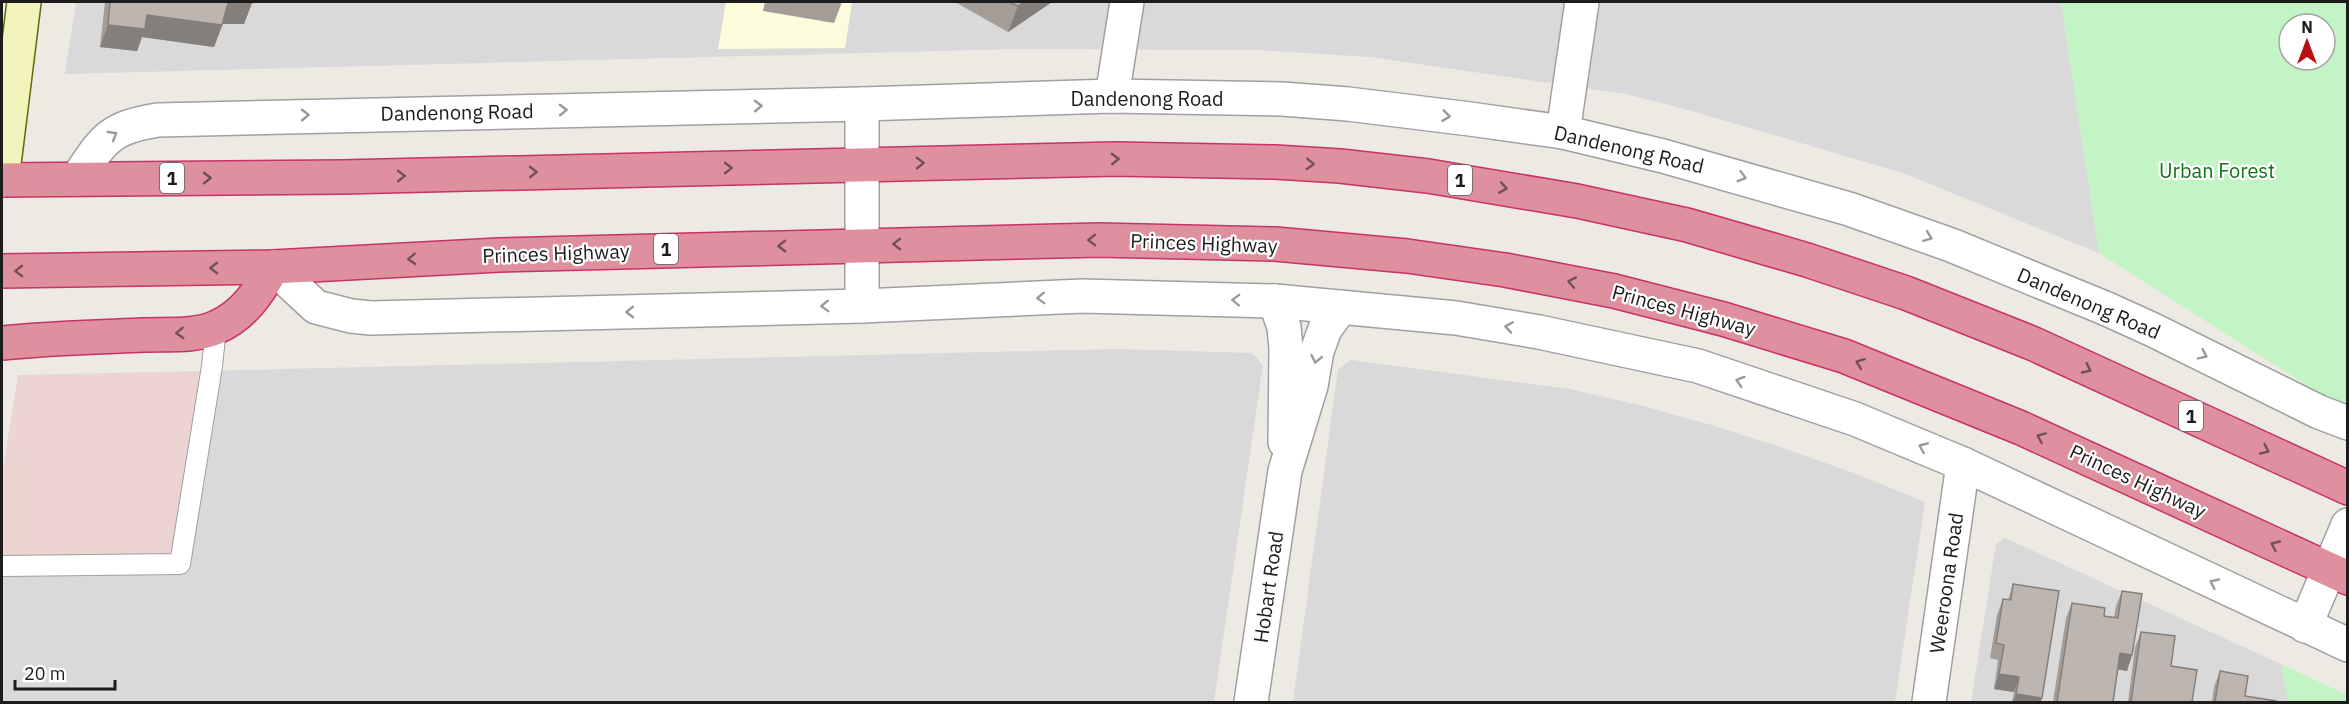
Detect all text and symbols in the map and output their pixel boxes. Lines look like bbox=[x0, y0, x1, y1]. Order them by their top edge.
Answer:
north arrow bbox=[2277, 12, 2337, 72]
text: N bbox=[2301, 17, 2313, 37]
street label: Dandenong Road bbox=[1070, 85, 1224, 112]
street label: Dandenong Road bbox=[380, 97, 534, 127]
one-way arrow bbox=[753, 100, 762, 112]
one-way arrow bbox=[559, 104, 568, 116]
one-way arrow bbox=[301, 109, 310, 121]
one-way arrow bbox=[1441, 109, 1450, 122]
street label: Dandenong Road bbox=[1551, 119, 1707, 179]
one-way arrow bbox=[107, 130, 117, 142]
one-way arrow bbox=[1111, 153, 1120, 165]
one-way arrow bbox=[916, 157, 925, 169]
one-way arrow bbox=[1305, 157, 1314, 170]
park label: Urban Forest bbox=[2159, 157, 2275, 184]
one-way arrow bbox=[724, 161, 733, 174]
road number: 1 bbox=[160, 163, 184, 193]
road number: 1 bbox=[1448, 165, 1472, 195]
one-way arrow bbox=[529, 166, 538, 179]
one-way arrow bbox=[396, 169, 405, 182]
one-way arrow bbox=[1736, 170, 1747, 182]
one-way arrow bbox=[203, 172, 212, 184]
one-way arrow bbox=[1498, 181, 1508, 194]
street label: Princes Highway bbox=[1130, 227, 1278, 259]
one-way arrow bbox=[1922, 229, 1933, 242]
road number: 1 bbox=[654, 234, 678, 264]
one-way arrow bbox=[1088, 234, 1097, 246]
street label: Princes Highway bbox=[482, 237, 630, 269]
one-way arrow bbox=[893, 238, 902, 251]
one-way arrow bbox=[778, 240, 787, 253]
one-way arrow bbox=[408, 253, 417, 266]
street label: Dandenong Road bbox=[2013, 261, 2165, 345]
one-way arrow bbox=[210, 262, 219, 274]
one-way arrow bbox=[15, 265, 24, 277]
one-way arrow bbox=[1567, 276, 1577, 289]
street label: Princes Highway bbox=[1609, 278, 1759, 342]
one-way arrow bbox=[1037, 291, 1046, 304]
one-way arrow bbox=[1232, 293, 1241, 306]
one-way arrow bbox=[821, 300, 830, 313]
one-way arrow bbox=[626, 305, 635, 318]
one-way arrow bbox=[1505, 321, 1514, 333]
one-way arrow bbox=[175, 327, 184, 340]
one-way arrow bbox=[2197, 347, 2208, 359]
one-way arrow bbox=[1310, 353, 1323, 363]
one-way arrow bbox=[1856, 358, 1867, 370]
one-way arrow bbox=[2081, 361, 2092, 373]
one-way arrow bbox=[1735, 375, 1746, 388]
road number: 1 bbox=[2179, 401, 2203, 431]
one-way arrow bbox=[2036, 432, 2047, 444]
street label: Princes Highway bbox=[2065, 438, 2211, 524]
one-way arrow bbox=[1918, 442, 1929, 454]
one-way arrow bbox=[2258, 443, 2269, 455]
street label: Weeroona Road bbox=[1923, 511, 1969, 655]
street label: Hobart Road bbox=[1247, 529, 1289, 645]
one-way arrow bbox=[2271, 540, 2282, 552]
one-way arrow bbox=[2209, 578, 2220, 590]
scale bar bbox=[15, 653, 116, 691]
text: 20 m bbox=[24, 662, 66, 685]

